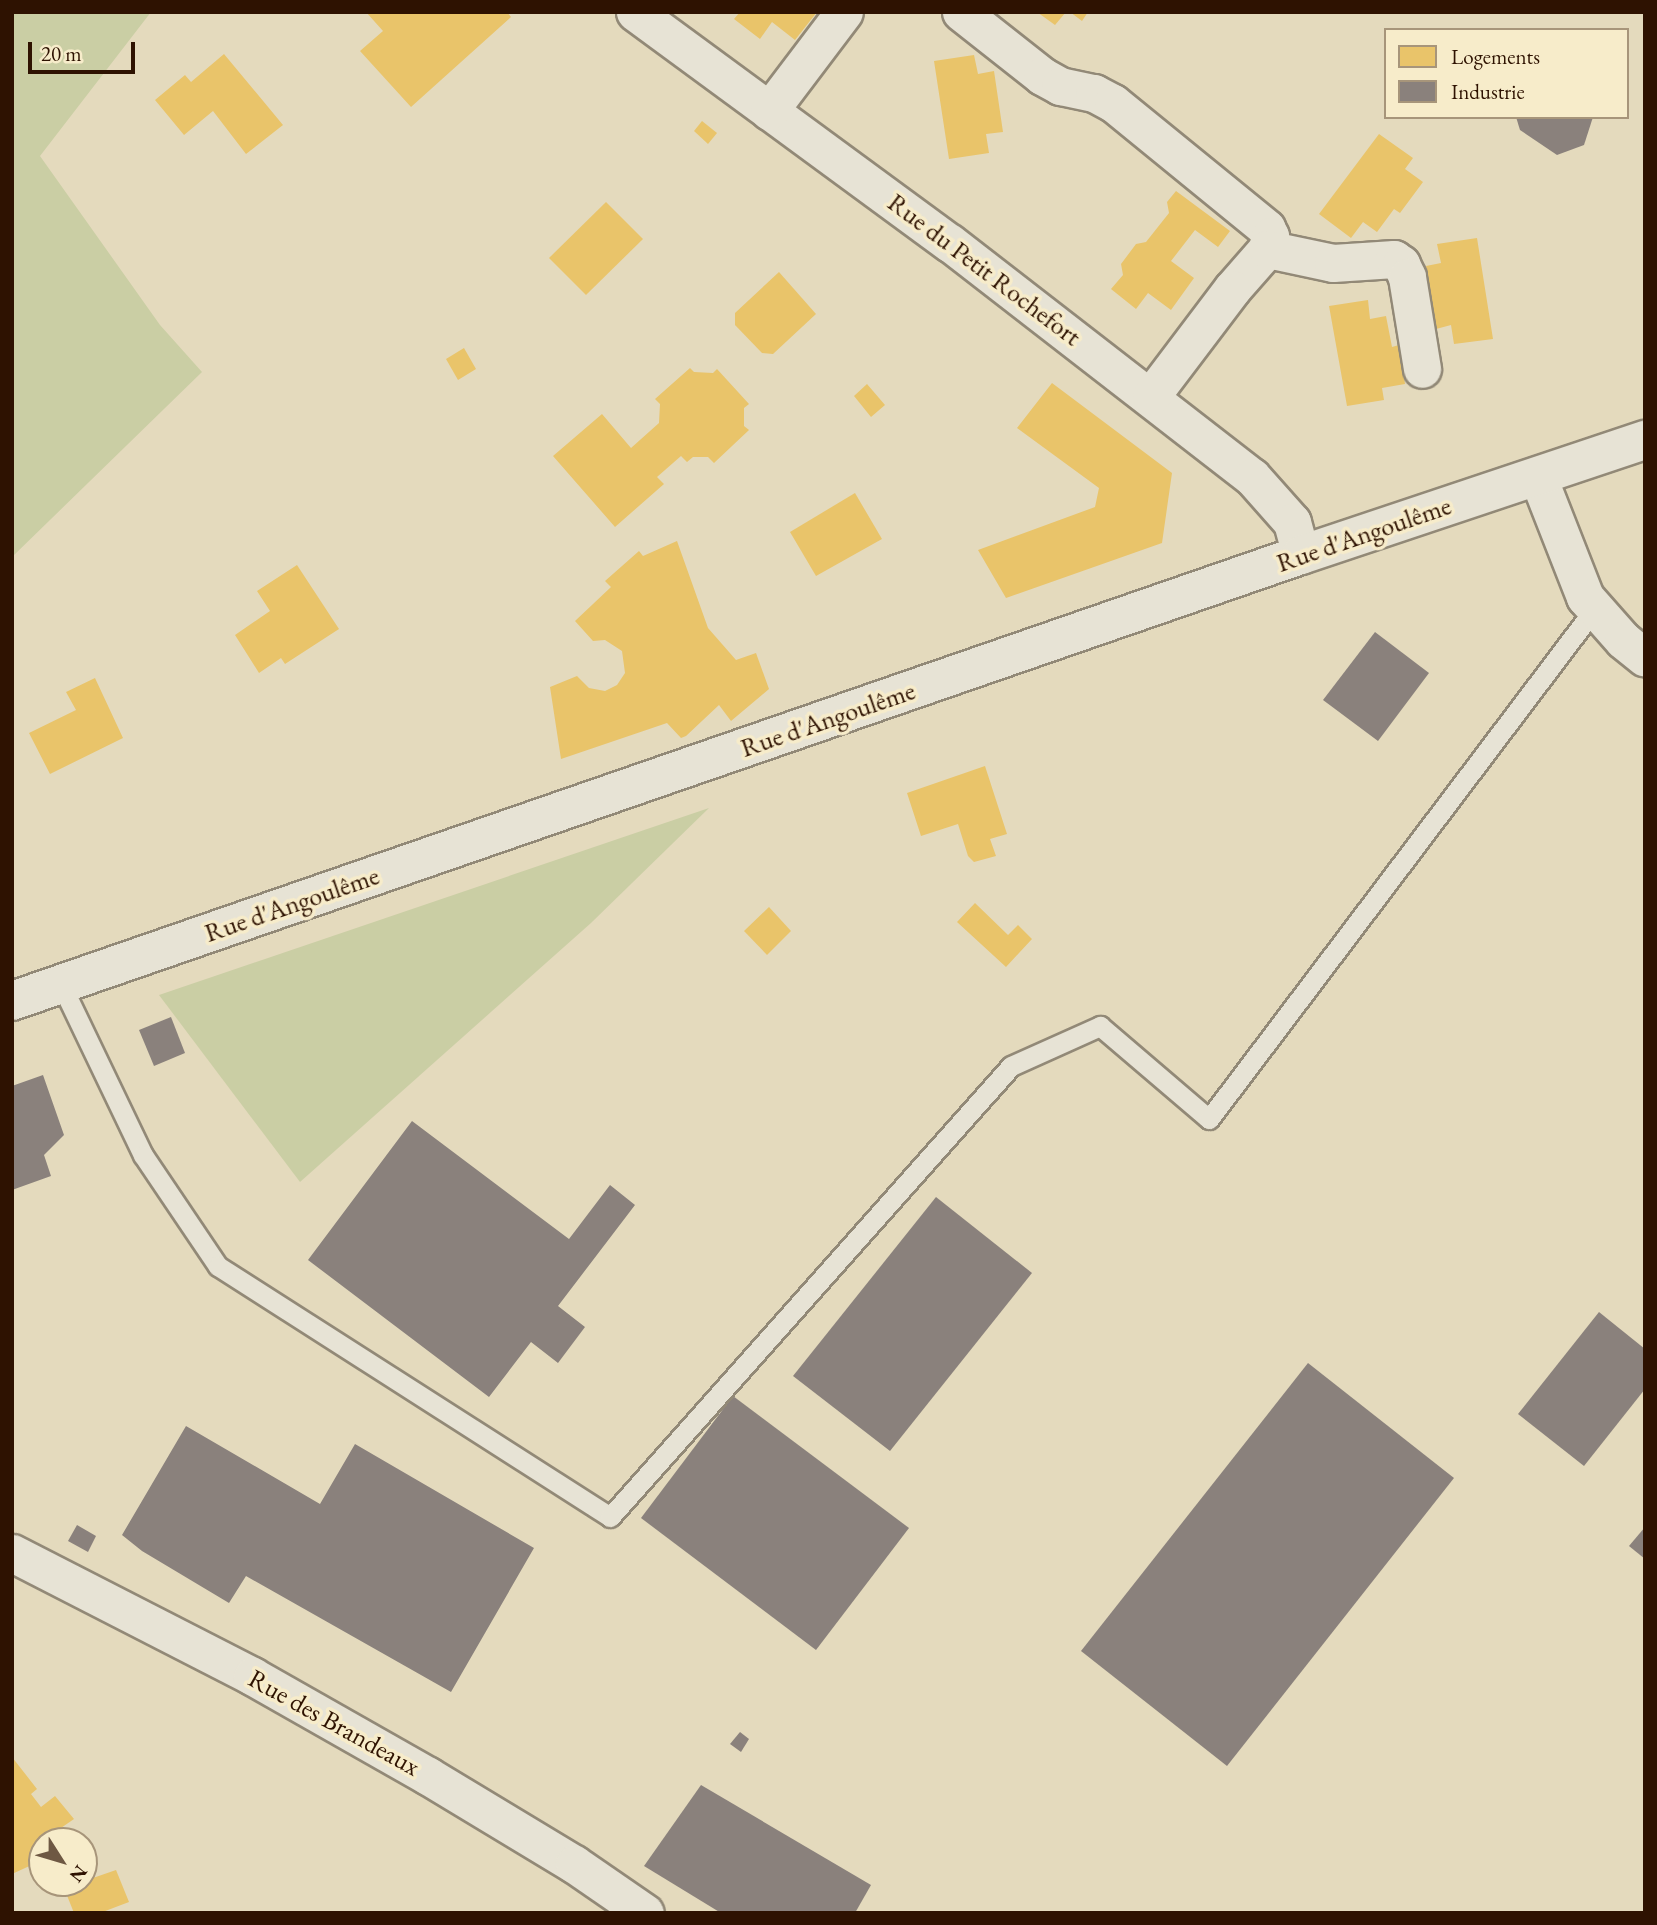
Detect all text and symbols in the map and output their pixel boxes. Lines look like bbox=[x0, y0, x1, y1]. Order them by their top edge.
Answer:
scale bar bbox=[32, 28, 138, 72]
legend bbox=[1384, 28, 1629, 119]
text: 20 m bbox=[41, 40, 82, 67]
text: Logements bbox=[1451, 43, 1540, 70]
text: Industrie bbox=[1451, 78, 1525, 105]
street label: Rue du Petit Rochefort bbox=[881, 187, 1087, 353]
street label: Rue d'Angoulême bbox=[1273, 491, 1455, 579]
street label: Rue d'Angoulême bbox=[737, 676, 919, 764]
street label: Rue d'Angoulême bbox=[201, 861, 383, 949]
street label: Rue des Brandeaux bbox=[243, 1663, 425, 1783]
north arrow bbox=[28, 1827, 98, 1897]
text: N bbox=[64, 1860, 93, 1887]

